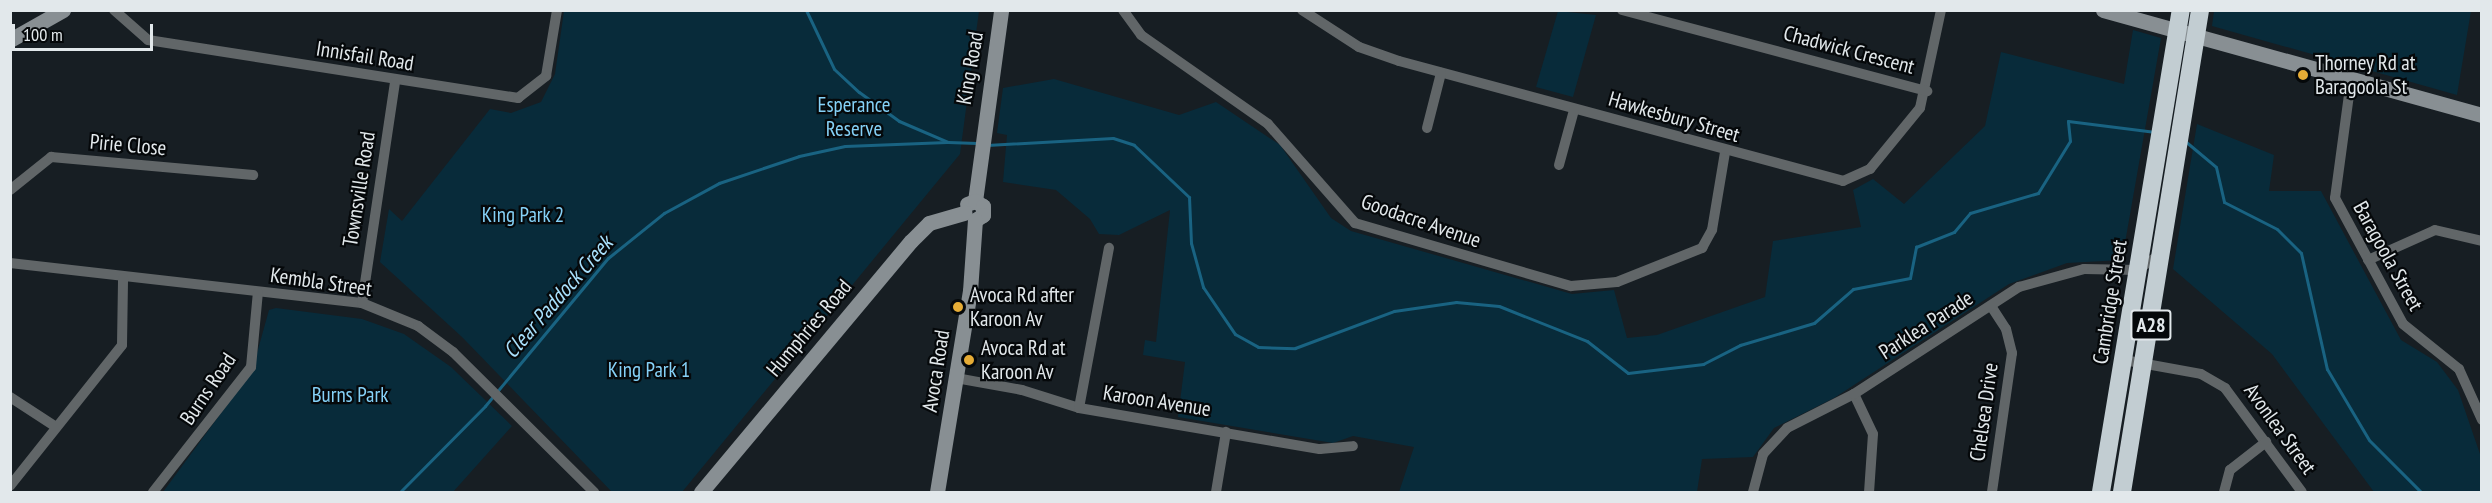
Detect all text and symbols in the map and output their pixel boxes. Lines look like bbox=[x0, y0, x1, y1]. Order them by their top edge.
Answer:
scale bar bbox=[15, 12, 156, 50]
street label: Chadwick Crescent bbox=[1781, 20, 1917, 80]
text: 100 m bbox=[23, 23, 63, 46]
street label: King Road bbox=[951, 30, 989, 106]
street label: Innisfail Road bbox=[314, 36, 416, 76]
place label: Thorney Rd at Baragoola St bbox=[2315, 50, 2416, 100]
marker: Thorney Rd at Baragoola St bbox=[2296, 68, 2310, 82]
street label: Hawkesbury Street bbox=[1605, 86, 1743, 148]
park label: Esperance Reserve bbox=[817, 92, 891, 142]
street label: Pirie Close bbox=[89, 129, 167, 161]
street label: Townsville Road bbox=[337, 130, 381, 248]
street label: Goodacre Avenue bbox=[1358, 189, 1484, 253]
street label: Baragoola Street bbox=[2348, 197, 2428, 315]
park label: King Park 2 bbox=[482, 202, 564, 228]
water label: Clear Paddock Creek bbox=[498, 230, 618, 364]
street label: Cambridge Street bbox=[2088, 238, 2132, 366]
street label: Kembla Street bbox=[269, 262, 373, 302]
street label: Humphries Road bbox=[761, 274, 857, 382]
place label: Avoca Rd after Karoon Av bbox=[970, 282, 1074, 332]
street label: Parklea Parade bbox=[1874, 285, 1978, 365]
marker: Avoca Rd after Karoon Av bbox=[951, 300, 965, 314]
road number: A28 bbox=[2130, 308, 2172, 342]
street label: Avoca Road bbox=[917, 328, 955, 414]
place label: Avoca Rd at Karoon Av bbox=[981, 335, 1066, 385]
street label: Burns Road bbox=[175, 348, 241, 430]
marker: Avoca Rd at Karoon Av bbox=[962, 353, 976, 367]
park label: King Park 1 bbox=[608, 357, 690, 383]
street label: Chelsea Drive bbox=[1965, 361, 2003, 463]
street label: Avonlea Street bbox=[2239, 379, 2321, 479]
street label: Karoon Avenue bbox=[1101, 380, 1213, 422]
park label: Burns Park bbox=[312, 382, 388, 408]

